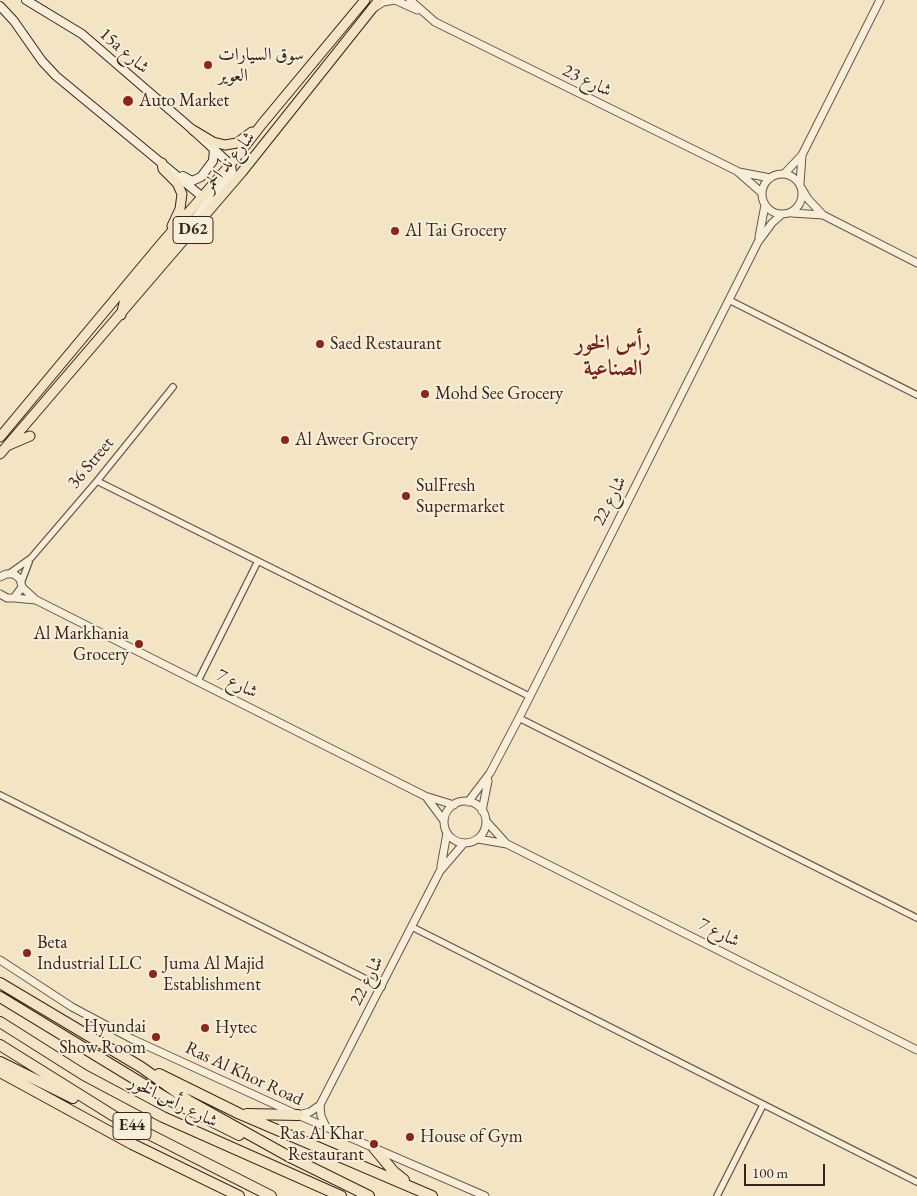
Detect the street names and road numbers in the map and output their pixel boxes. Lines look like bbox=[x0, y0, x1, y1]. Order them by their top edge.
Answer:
street label: 15a شارع bbox=[95, 23, 153, 79]
street label: شارع 23 bbox=[559, 60, 615, 102]
street label: شارع ند الحمر bbox=[198, 127, 260, 197]
road number: D62 bbox=[173, 216, 213, 244]
street label: 36 Street bbox=[63, 433, 119, 493]
street label: شارع 22 bbox=[589, 473, 631, 529]
street label: شارع 7 bbox=[213, 665, 261, 703]
street label: شارع 7 bbox=[695, 914, 743, 952]
street label: شارع 22 bbox=[346, 953, 388, 1009]
street label: Ras Al Khor Road bbox=[182, 1037, 306, 1111]
street label: شارع رأس الخور bbox=[125, 1071, 221, 1133]
road number: E44 bbox=[113, 1112, 151, 1140]

